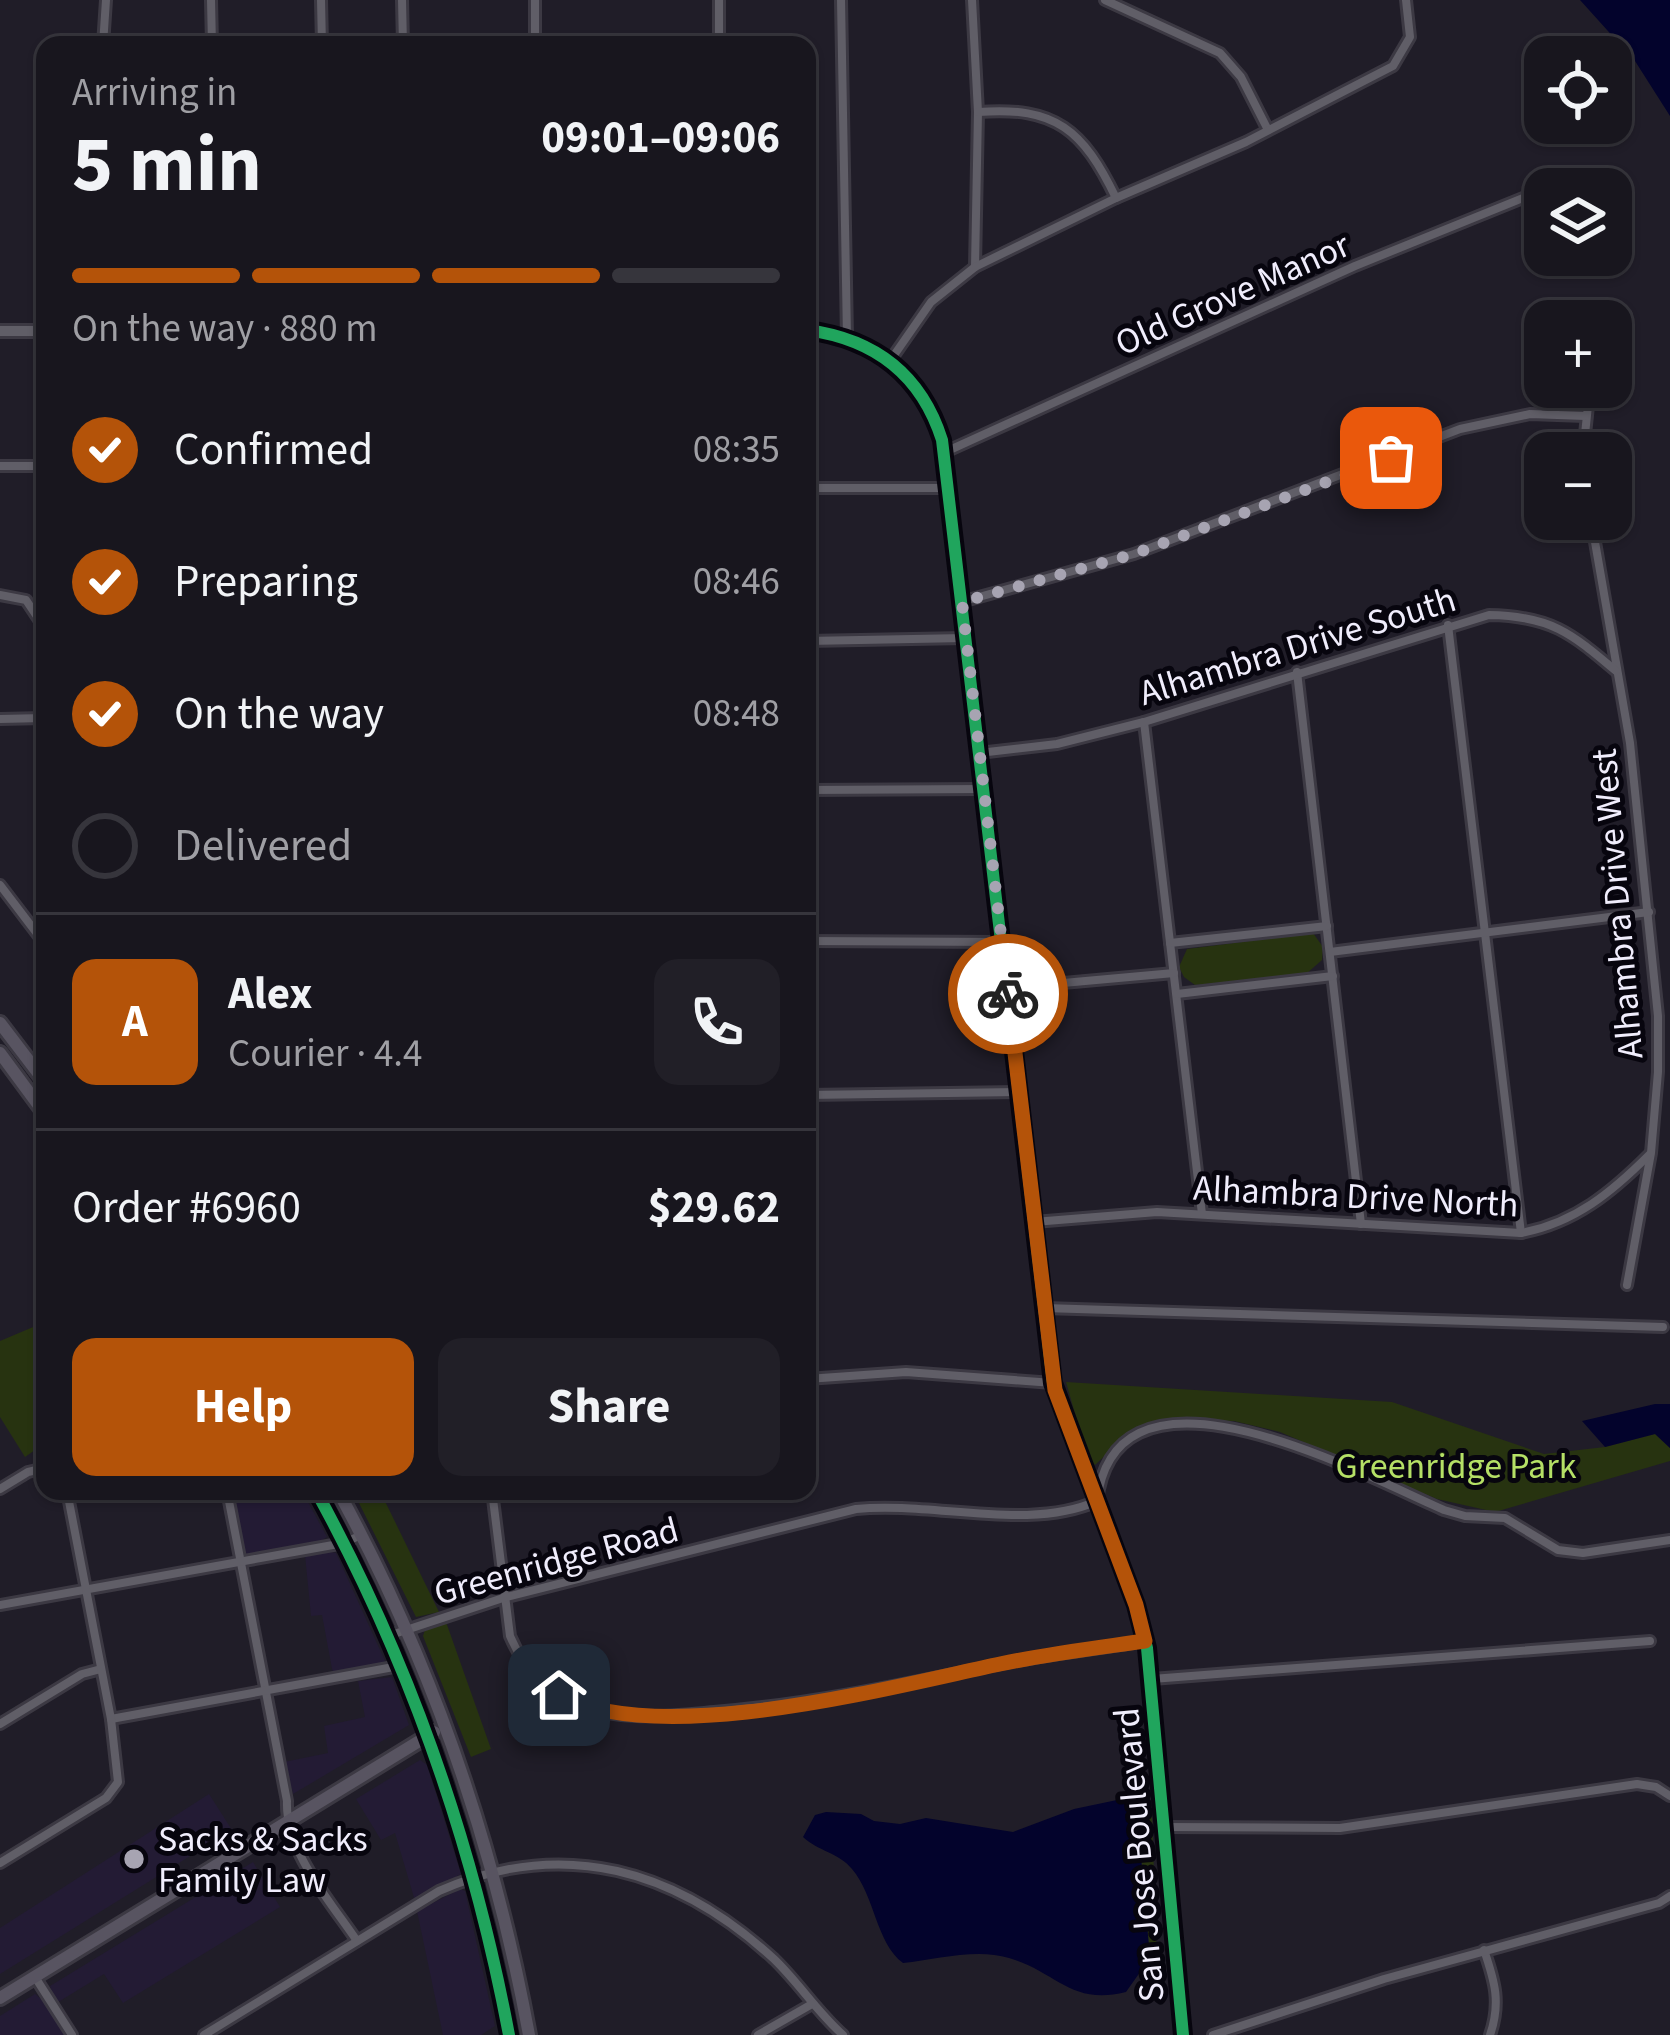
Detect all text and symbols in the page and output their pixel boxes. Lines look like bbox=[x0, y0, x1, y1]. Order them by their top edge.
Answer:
map controls bbox=[1524, 36, 1632, 540]
button: locate bbox=[1524, 36, 1632, 144]
text: Arriving in bbox=[72, 65, 237, 121]
text: 09:01–09:06 bbox=[541, 106, 780, 170]
text: 5 min bbox=[72, 110, 262, 221]
button: layers bbox=[1524, 168, 1632, 276]
street label: Old Grove Manor bbox=[1107, 220, 1358, 369]
button: + bbox=[1524, 300, 1632, 408]
text: On the way · 880 m bbox=[72, 301, 378, 357]
pin bbox=[1340, 407, 1442, 509]
icon: check bbox=[72, 417, 138, 483]
text: Confirmed bbox=[174, 418, 373, 482]
text: 08:35 bbox=[693, 422, 780, 478]
icon: bag bbox=[1358, 425, 1424, 491]
button: − bbox=[1524, 432, 1632, 540]
icon: check bbox=[72, 549, 138, 615]
text: Preparing bbox=[174, 550, 358, 614]
text: 08:46 bbox=[693, 554, 780, 610]
street label: Alhambra Drive South bbox=[1133, 574, 1462, 719]
icon: check bbox=[72, 681, 138, 747]
text: On the way bbox=[174, 682, 384, 746]
text: 08:48 bbox=[693, 686, 780, 742]
street label: Alhambra Drive West bbox=[1579, 747, 1656, 1061]
text: Delivered bbox=[174, 814, 352, 878]
courier bbox=[948, 934, 1068, 1054]
button: phone bbox=[654, 959, 780, 1085]
icon: bike bbox=[975, 961, 1041, 1027]
text: Alex bbox=[228, 962, 312, 1026]
text: A bbox=[122, 990, 148, 1054]
text: Courier · 4.4 bbox=[228, 1026, 422, 1082]
street label: Alhambra Drive North bbox=[1192, 1163, 1520, 1230]
text: Order #6960 bbox=[72, 1176, 301, 1240]
text: $29.62 bbox=[648, 1176, 780, 1240]
button: Help bbox=[72, 1338, 414, 1476]
button: Share bbox=[438, 1338, 780, 1476]
park label: Greenridge Park bbox=[1335, 1441, 1577, 1492]
street label: Greenridge Road bbox=[429, 1504, 684, 1619]
pin bbox=[508, 1644, 610, 1746]
icon: home bbox=[526, 1662, 592, 1728]
street label: San Jose Boulevard bbox=[1101, 1706, 1178, 2004]
place label: Sacks & Sacks Family Law bbox=[158, 1814, 368, 1906]
marker: Sacks & Sacks Family Law bbox=[121, 1846, 147, 1872]

